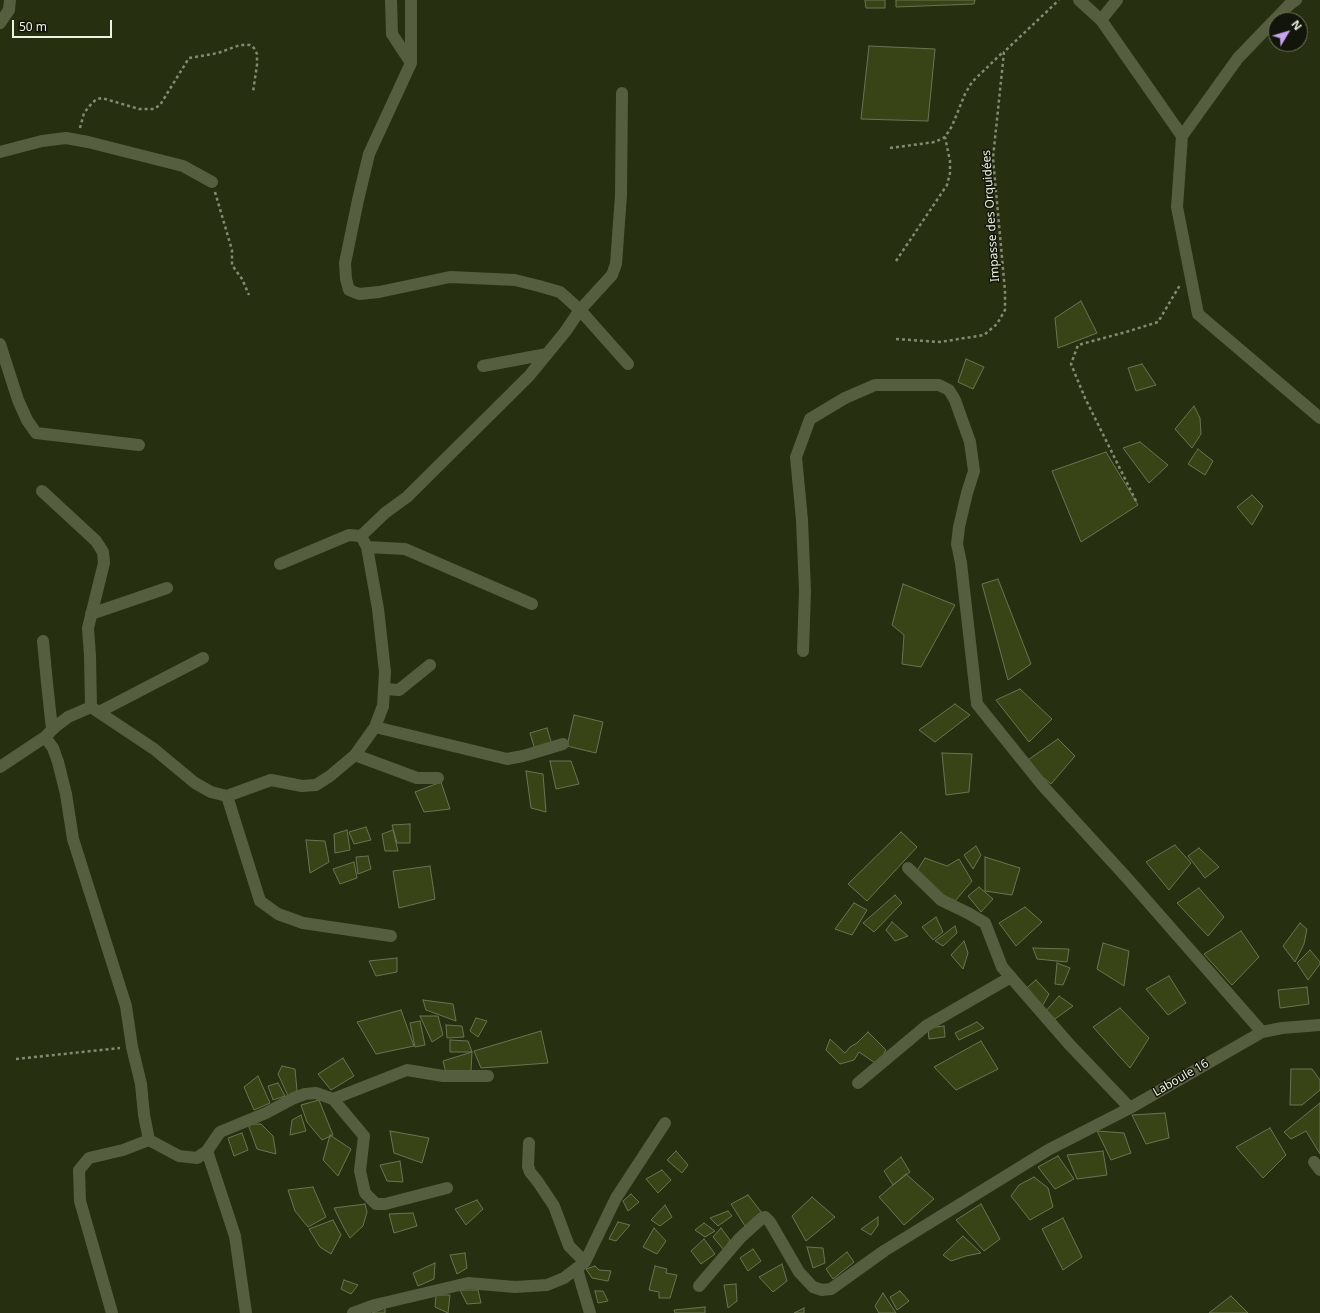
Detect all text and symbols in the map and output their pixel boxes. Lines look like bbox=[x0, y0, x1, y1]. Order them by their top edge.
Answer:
scale bar bbox=[14, 12, 114, 38]
north arrow bbox=[1268, 12, 1308, 52]
text: N bbox=[1288, 17, 1306, 33]
text: 50 m bbox=[19, 18, 47, 35]
street label: Impasse des Orquidées bbox=[979, 149, 1003, 283]
street label: Laboule 16 bbox=[1151, 1056, 1211, 1100]

